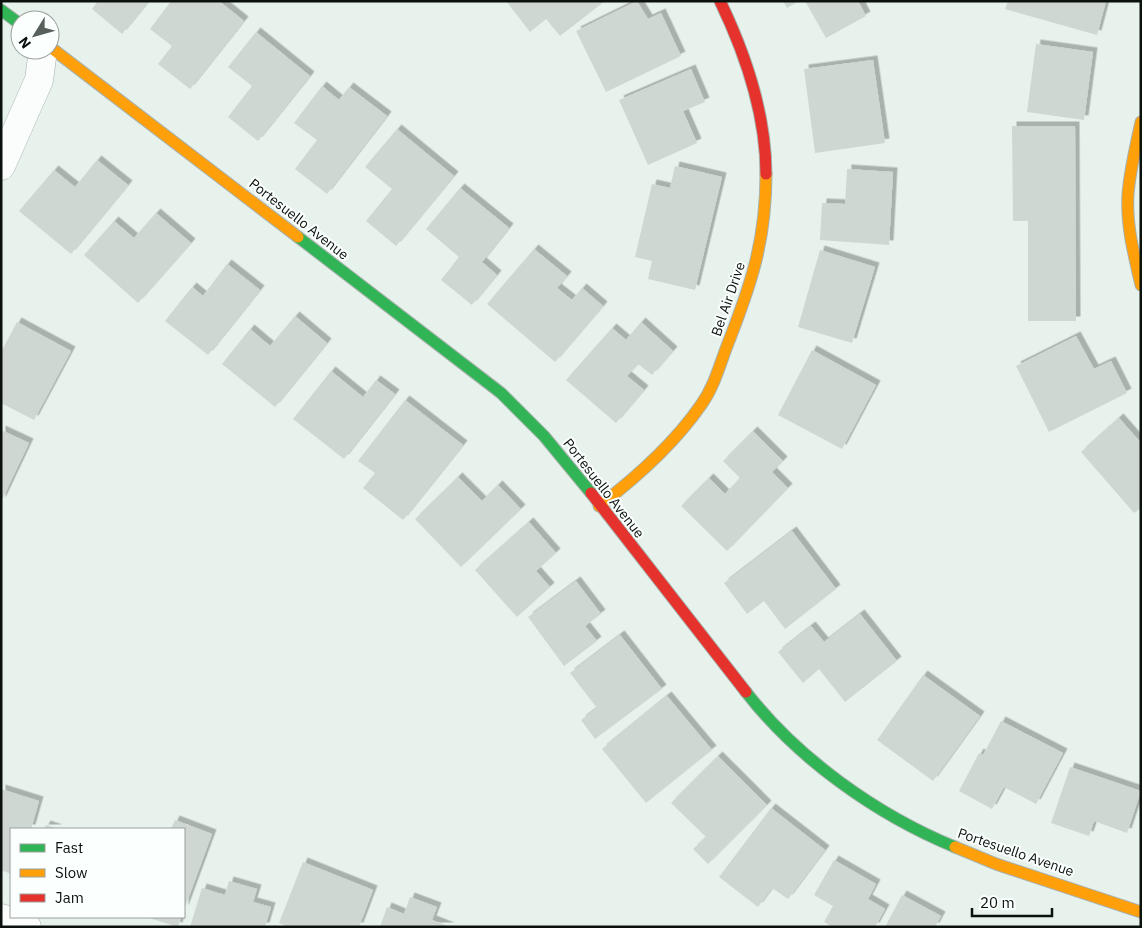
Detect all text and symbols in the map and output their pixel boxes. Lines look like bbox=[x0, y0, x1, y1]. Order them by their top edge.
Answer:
north arrow bbox=[10, 10, 60, 60]
text: N bbox=[14, 33, 35, 52]
street label: Portesuello Avenue bbox=[246, 174, 353, 264]
street label: Bel Air Drive bbox=[707, 259, 749, 339]
street label: Portesuello Avenue bbox=[559, 435, 649, 542]
street label: Portesuello Avenue bbox=[956, 824, 1077, 880]
legend bbox=[10, 828, 185, 918]
text: Fast bbox=[55, 838, 83, 857]
text: Slow bbox=[55, 863, 88, 882]
scale bar bbox=[972, 886, 1052, 918]
text: Jam bbox=[55, 888, 84, 907]
text: 20 m bbox=[980, 893, 1015, 912]

